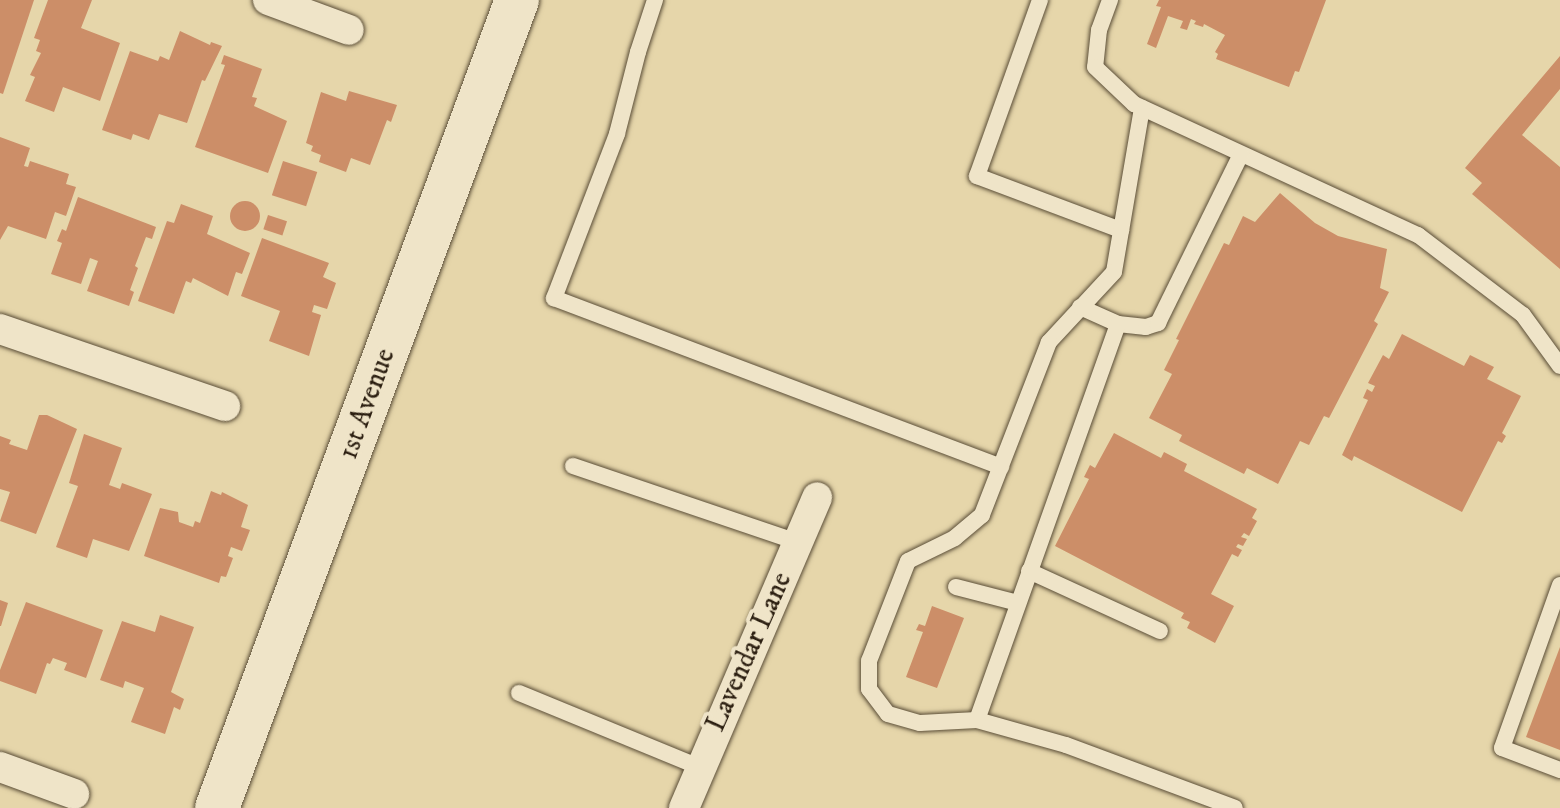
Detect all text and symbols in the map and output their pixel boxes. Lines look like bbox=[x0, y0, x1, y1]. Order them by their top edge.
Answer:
street label: 1st Avenue bbox=[331, 344, 403, 464]
street label: Lavendar Lane bbox=[699, 567, 799, 737]

